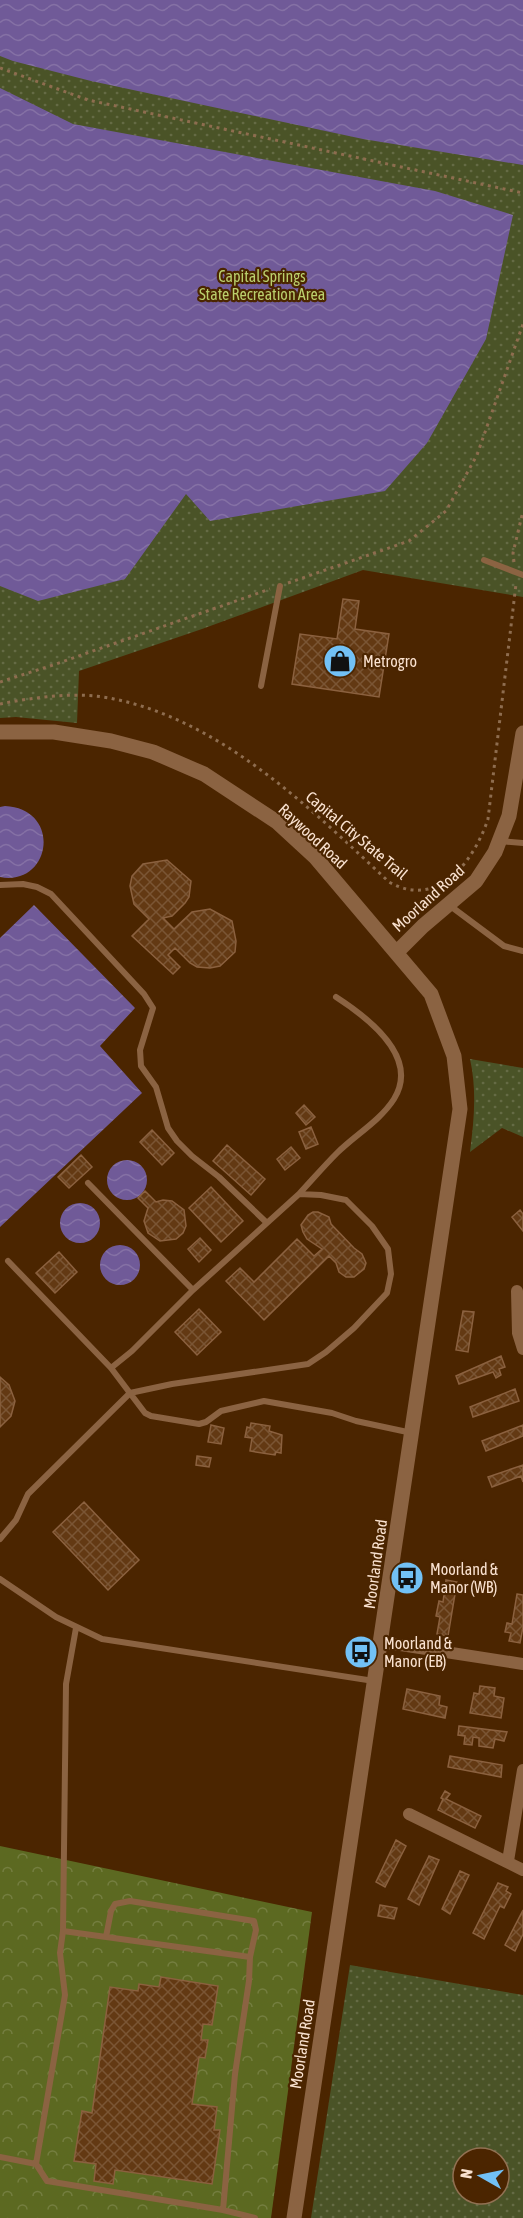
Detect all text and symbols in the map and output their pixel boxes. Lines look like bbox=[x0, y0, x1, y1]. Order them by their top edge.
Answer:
park label: Capital Springs State Recreation Area bbox=[199, 267, 325, 303]
shop icon: Metrogro bbox=[322, 643, 358, 679]
place label: Metrogro bbox=[363, 652, 417, 671]
street label: Capital City State Trail bbox=[302, 787, 412, 884]
street label: Raywood Road bbox=[274, 800, 351, 873]
street label: Moorland Road bbox=[388, 861, 468, 935]
street label: Moorland Road bbox=[360, 1518, 390, 1610]
bus stop icon: Moorland & Manor (WB) bbox=[389, 1560, 425, 1596]
place label: Moorland & Manor (WB) bbox=[430, 1560, 499, 1597]
bus stop icon: Moorland & Manor (EB) bbox=[343, 1634, 379, 1670]
place label: Moorland & Manor (EB) bbox=[384, 1634, 453, 1671]
street label: Moorland Road bbox=[286, 1998, 318, 2090]
north arrow bbox=[451, 2146, 511, 2206]
text: N bbox=[457, 2168, 476, 2180]

